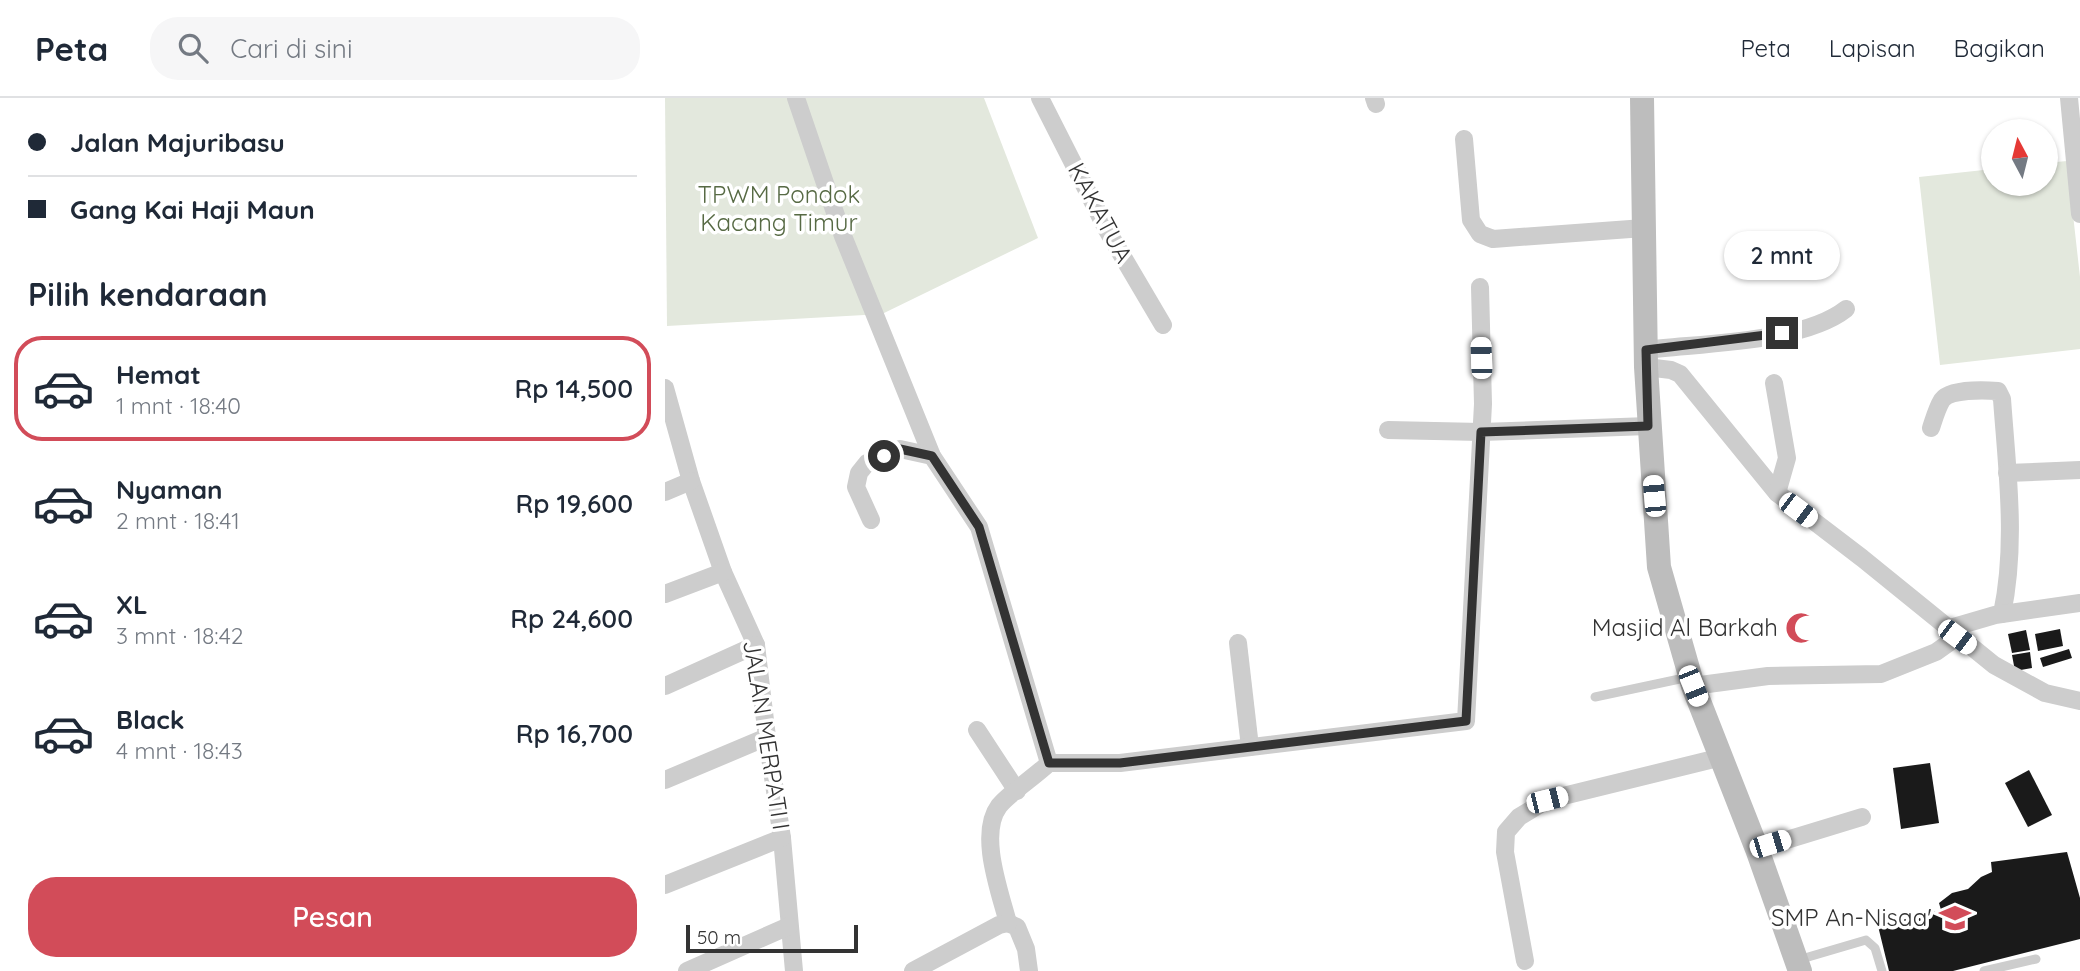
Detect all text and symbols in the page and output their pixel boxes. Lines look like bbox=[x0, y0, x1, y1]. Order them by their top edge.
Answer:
search box bbox=[150, 17, 640, 80]
text: Peta bbox=[35, 28, 108, 69]
icon: search bbox=[174, 29, 212, 67]
text: Cari di sini bbox=[230, 32, 352, 65]
text: Peta bbox=[1740, 33, 1791, 63]
text: Lapisan bbox=[1829, 33, 1916, 63]
text: Bagikan bbox=[1954, 33, 2045, 63]
north arrow bbox=[1981, 119, 2058, 196]
map controls bbox=[1981, 119, 2058, 196]
text: Jalan Majuribasu bbox=[70, 126, 285, 159]
street label: KAKATUA bbox=[1062, 157, 1140, 268]
park label: TPWM Pondok Kacang Timur bbox=[698, 179, 860, 237]
text: Gang Kai Haji Maun bbox=[70, 193, 315, 226]
callout: 2 mnt bbox=[1724, 232, 1840, 280]
text: 2 mnt bbox=[1751, 241, 1813, 270]
text: Pilih kendaraan bbox=[28, 274, 268, 314]
route end bbox=[1766, 317, 1798, 349]
car bbox=[1470, 337, 1493, 379]
icon: car bbox=[32, 357, 95, 420]
text: Hemat bbox=[116, 358, 201, 391]
text: Rp 14,500 bbox=[515, 372, 633, 405]
text: 1 mnt · 18:40 bbox=[116, 391, 241, 420]
route start bbox=[868, 440, 900, 472]
icon: car bbox=[32, 472, 95, 535]
text: Nyaman bbox=[116, 473, 223, 506]
car bbox=[1642, 474, 1667, 518]
text: Rp 19,600 bbox=[515, 487, 633, 520]
car bbox=[1775, 489, 1822, 531]
text: 2 mnt · 18:41 bbox=[116, 506, 240, 535]
icon: car bbox=[32, 587, 95, 650]
text: XL bbox=[116, 588, 148, 621]
text: Rp 24,600 bbox=[510, 602, 633, 635]
mosque icon: Masjid Al Barkah bbox=[1784, 611, 1818, 645]
place label: Masjid Al Barkah bbox=[1592, 612, 1778, 642]
car bbox=[1934, 616, 1981, 658]
text: 3 mnt · 18:42 bbox=[116, 621, 244, 650]
street label: JALAN MERPATI I bbox=[737, 638, 797, 832]
car bbox=[1676, 663, 1711, 709]
icon: car bbox=[32, 702, 95, 765]
text: Black bbox=[116, 703, 185, 736]
text: Rp 16,700 bbox=[516, 717, 633, 750]
text: 4 mnt · 18:43 bbox=[116, 736, 243, 765]
car bbox=[1525, 785, 1570, 815]
car bbox=[1747, 828, 1794, 860]
button: Pesan bbox=[28, 877, 637, 957]
school or university icon: SMP An-Nisaa' bbox=[1938, 901, 1972, 935]
place label: SMP An-Nisaa' bbox=[1771, 902, 1932, 932]
scale bar bbox=[686, 922, 857, 954]
text: 50 m bbox=[697, 925, 741, 949]

